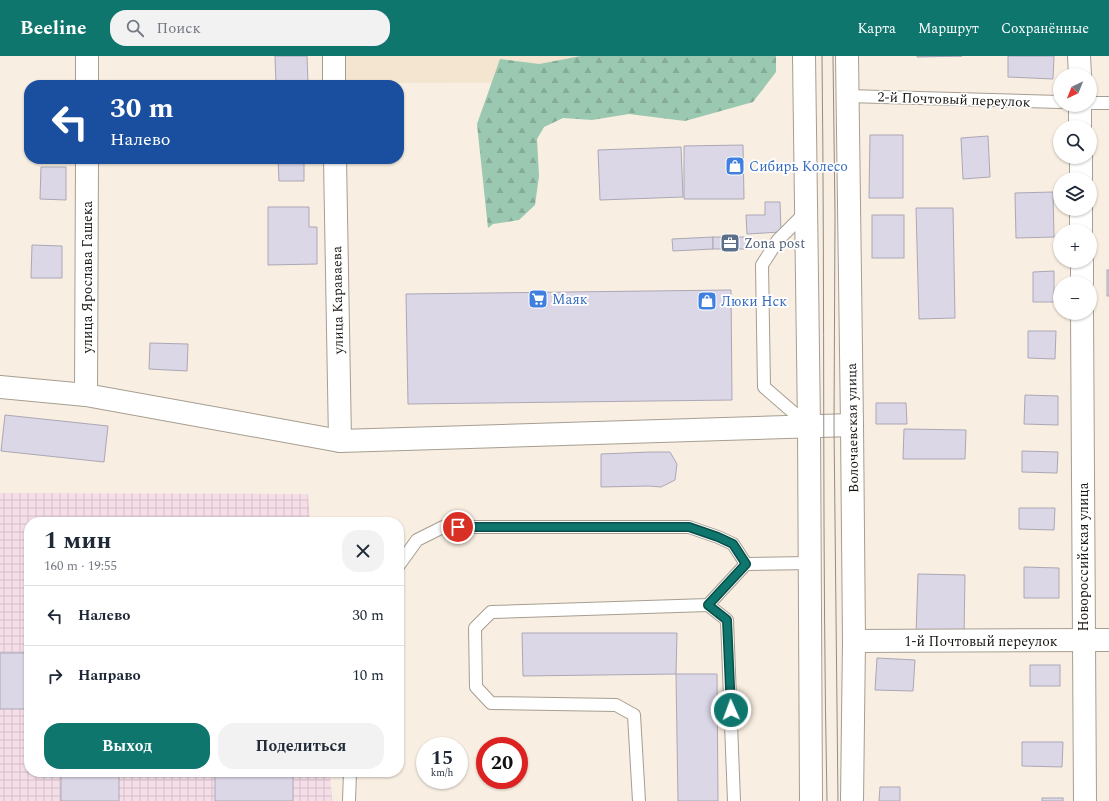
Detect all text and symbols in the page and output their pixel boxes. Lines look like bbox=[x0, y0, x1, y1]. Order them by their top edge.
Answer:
search box bbox=[110, 10, 390, 46]
text: Beeline bbox=[20, 14, 86, 43]
icon: search bbox=[124, 17, 146, 39]
text: Поиск bbox=[156, 17, 201, 40]
text: Карта bbox=[858, 18, 896, 39]
text: Маршрут bbox=[918, 18, 979, 39]
text: Сохранённые bbox=[1001, 18, 1089, 39]
north arrow bbox=[1053, 68, 1097, 112]
map controls bbox=[1053, 68, 1097, 320]
street label: 2-й Почтовый переулок bbox=[877, 86, 1031, 113]
text: 30 m bbox=[110, 87, 174, 130]
icon: left bbox=[44, 96, 96, 148]
button: search bbox=[1053, 120, 1097, 164]
text: Налево bbox=[110, 126, 170, 153]
shop icon: Сибирь Колесо bbox=[724, 155, 746, 177]
place label: Сибирь Колесо bbox=[749, 156, 848, 177]
button: layers bbox=[1053, 172, 1097, 216]
street label: улица Ярослава Гашека bbox=[77, 201, 98, 354]
button: + bbox=[1053, 224, 1097, 268]
office icon: Zona post bbox=[719, 232, 741, 254]
place label: Zona post bbox=[744, 233, 805, 254]
street label: улица Караваева bbox=[326, 246, 349, 355]
button: − bbox=[1053, 276, 1097, 320]
supermarket icon: Маяк bbox=[527, 288, 549, 310]
place label: Маяк bbox=[552, 289, 588, 310]
shop icon: Люки Нск bbox=[696, 290, 718, 312]
place label: Люки Нск bbox=[721, 291, 787, 312]
street label: Волочаевская улица bbox=[841, 363, 864, 493]
street label: Новороссийская улица bbox=[1073, 482, 1094, 632]
pin bbox=[441, 510, 475, 544]
icon: arrive bbox=[447, 516, 469, 538]
text: 1 мин bbox=[44, 523, 112, 559]
button: close bbox=[342, 530, 384, 572]
text: 160 m · 19:55 bbox=[44, 556, 117, 576]
text: Налево bbox=[78, 604, 131, 627]
text: 30 m bbox=[352, 604, 384, 627]
icon: left bbox=[44, 605, 66, 627]
street label: 1-й Почтовый переулок bbox=[904, 631, 1058, 652]
text: Направо bbox=[78, 664, 141, 687]
text: 10 m bbox=[352, 664, 384, 687]
icon: right bbox=[44, 665, 66, 687]
position arrow bbox=[710, 689, 752, 731]
button: Выход bbox=[44, 723, 210, 769]
button: Поделиться bbox=[218, 723, 384, 769]
speed limit sign: 20 bbox=[476, 737, 528, 789]
text: 15 bbox=[431, 743, 453, 773]
text: km/h bbox=[431, 765, 453, 781]

